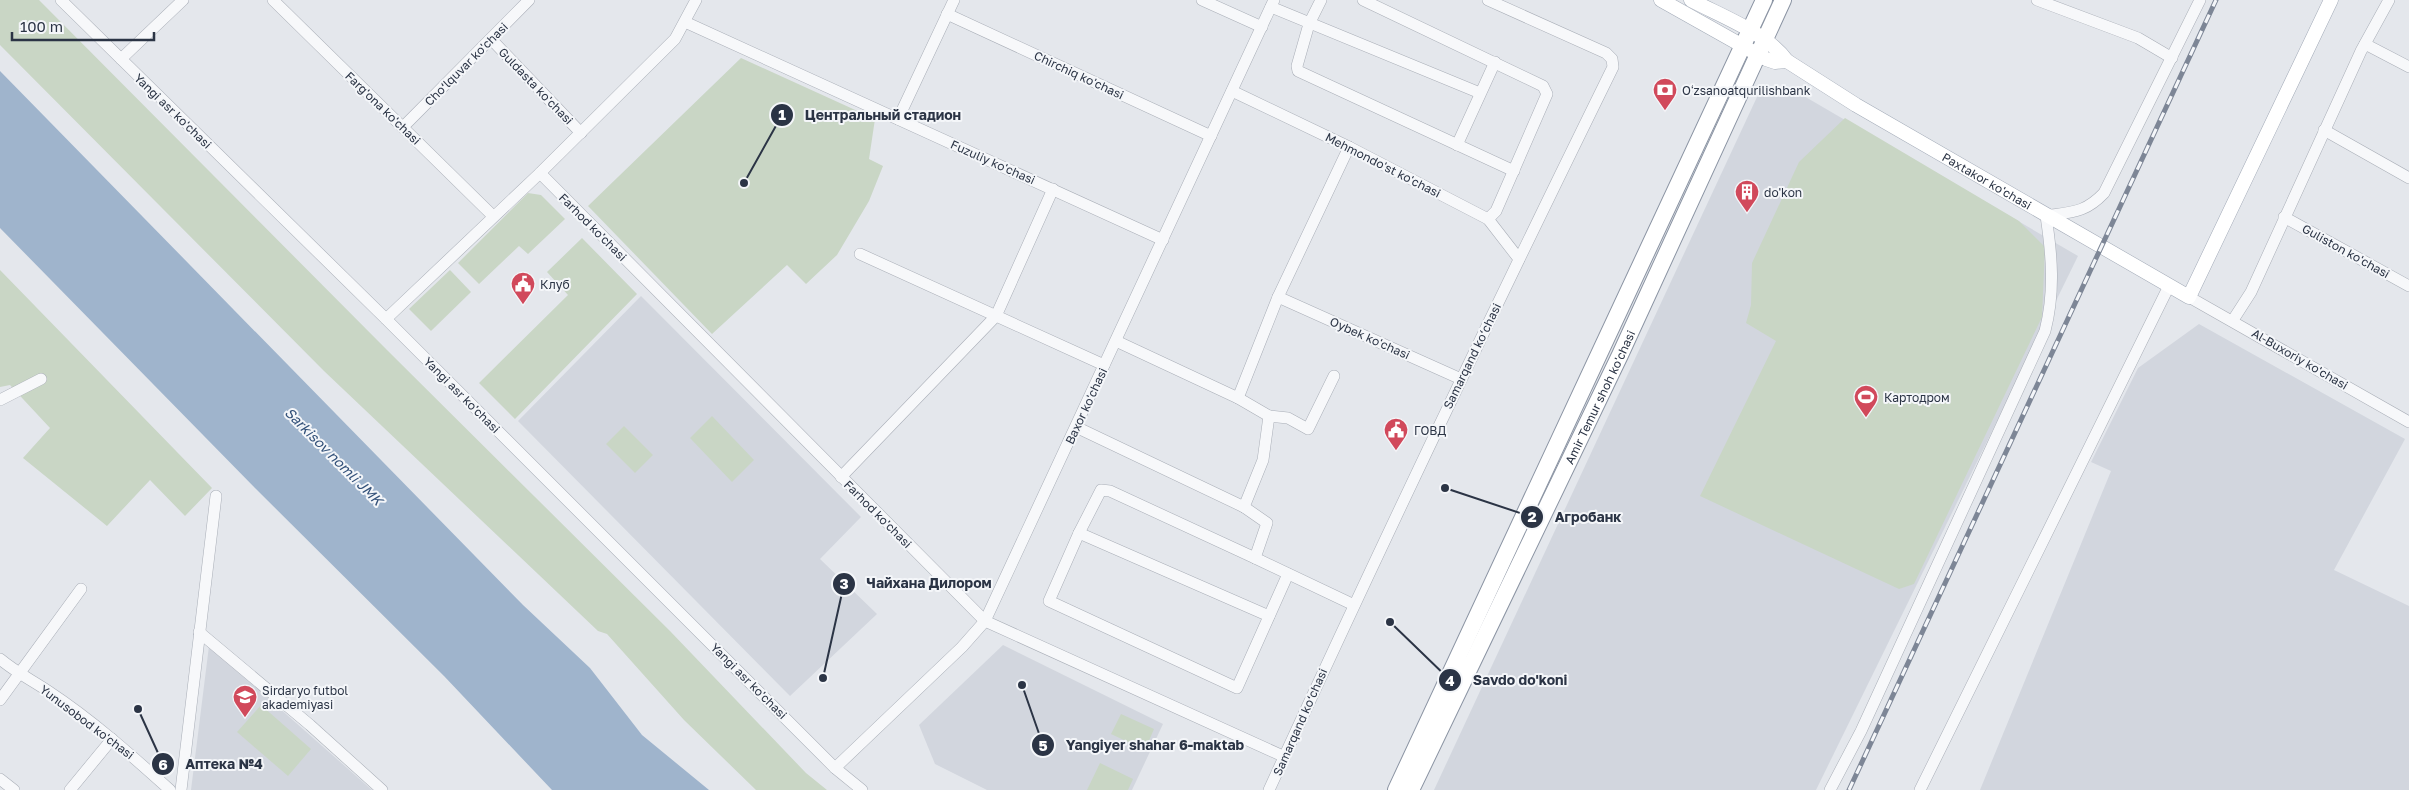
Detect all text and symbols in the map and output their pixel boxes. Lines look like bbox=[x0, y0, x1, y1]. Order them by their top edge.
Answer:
scale bar bbox=[12, 10, 155, 42]
text: 100 m bbox=[20, 17, 63, 35]
street label: Cho‘lquvar ko'chasi bbox=[421, 19, 511, 109]
street label: Guldasta ko'chasi bbox=[496, 44, 576, 128]
street label: Chirchiq ko'chasi bbox=[1032, 48, 1126, 102]
street label: Farg'ona ko'chasi bbox=[342, 68, 424, 148]
street label: Yangi asr ko'chasi bbox=[131, 70, 215, 152]
bank icon: Oʻzsanoatqurilishbank bbox=[1652, 77, 1678, 111]
place label: Oʻzsanoatqurilishbank bbox=[1682, 83, 1811, 98]
callout: Центральный стадион bbox=[770, 100, 971, 129]
text: 1 bbox=[778, 105, 786, 123]
text: Центральный стадион bbox=[805, 106, 961, 123]
street label: Mehmondo'st ko'chasi bbox=[1323, 129, 1443, 201]
street label: Fuzuliy ko'chasi bbox=[948, 137, 1038, 187]
street label: Paxtakor ko'chasi bbox=[1940, 149, 2035, 212]
building icon: do'kon bbox=[1734, 179, 1760, 213]
place label: do'kon bbox=[1764, 185, 1802, 200]
street label: Farhod ko'chasi bbox=[556, 190, 630, 264]
street label: Guliston ko'chasi bbox=[2300, 221, 2392, 281]
public building icon: Клуб bbox=[510, 271, 536, 305]
place label: Клуб bbox=[540, 277, 570, 292]
street label: Samarqand ko‘chasi bbox=[1440, 301, 1504, 411]
street label: Oybek ko'chasi bbox=[1328, 314, 1412, 362]
street label: Al-Buxoriy ko'chasi bbox=[2249, 325, 2351, 393]
street label: Amir Temur shoh ko'chasi bbox=[1561, 328, 1638, 466]
street label: Yangi asr ko'chasi bbox=[421, 354, 503, 436]
street label: Baxor ko'chasi bbox=[1062, 365, 1110, 447]
sports icon: Картодром bbox=[1853, 384, 1879, 418]
place label: Картодром bbox=[1884, 390, 1950, 405]
water label: Sarkisov nomli JMK bbox=[282, 404, 388, 510]
public building icon: ГОВД bbox=[1383, 417, 1409, 451]
place label: ГОВД bbox=[1414, 423, 1446, 438]
street label: Farhod ko'chasi bbox=[841, 477, 915, 551]
callout: Агробанк bbox=[1520, 502, 1631, 531]
text: 2 bbox=[1527, 507, 1537, 525]
text: Агробанк bbox=[1555, 508, 1621, 525]
callout: Чайхана Дилором bbox=[832, 569, 1002, 598]
text: 3 bbox=[839, 574, 849, 592]
text: Чайхана Дилором bbox=[866, 574, 992, 591]
street label: Yangi asr ko'chasi bbox=[708, 640, 790, 722]
street label: Samarqand ko‘chasi bbox=[1270, 666, 1330, 778]
callout: Savdo do'koni bbox=[1438, 666, 1577, 695]
text: 4 bbox=[1445, 671, 1455, 689]
text: Savdo do'koni bbox=[1473, 671, 1568, 688]
street label: Yunusobod ko'chasi bbox=[37, 682, 137, 762]
place label: Sirdaryo futbol akademiyasi bbox=[262, 683, 348, 712]
school or university icon: Sirdaryo futbol akademiyasi bbox=[232, 684, 258, 718]
callout: Yangiyer shahar 6-maktab bbox=[1030, 731, 1254, 760]
text: 5 bbox=[1038, 736, 1048, 754]
text: Yangiyer shahar 6-maktab bbox=[1066, 736, 1245, 753]
callout: Аптека №4 bbox=[150, 750, 273, 779]
text: 6 bbox=[158, 755, 168, 773]
text: Аптека №4 bbox=[185, 755, 263, 772]

